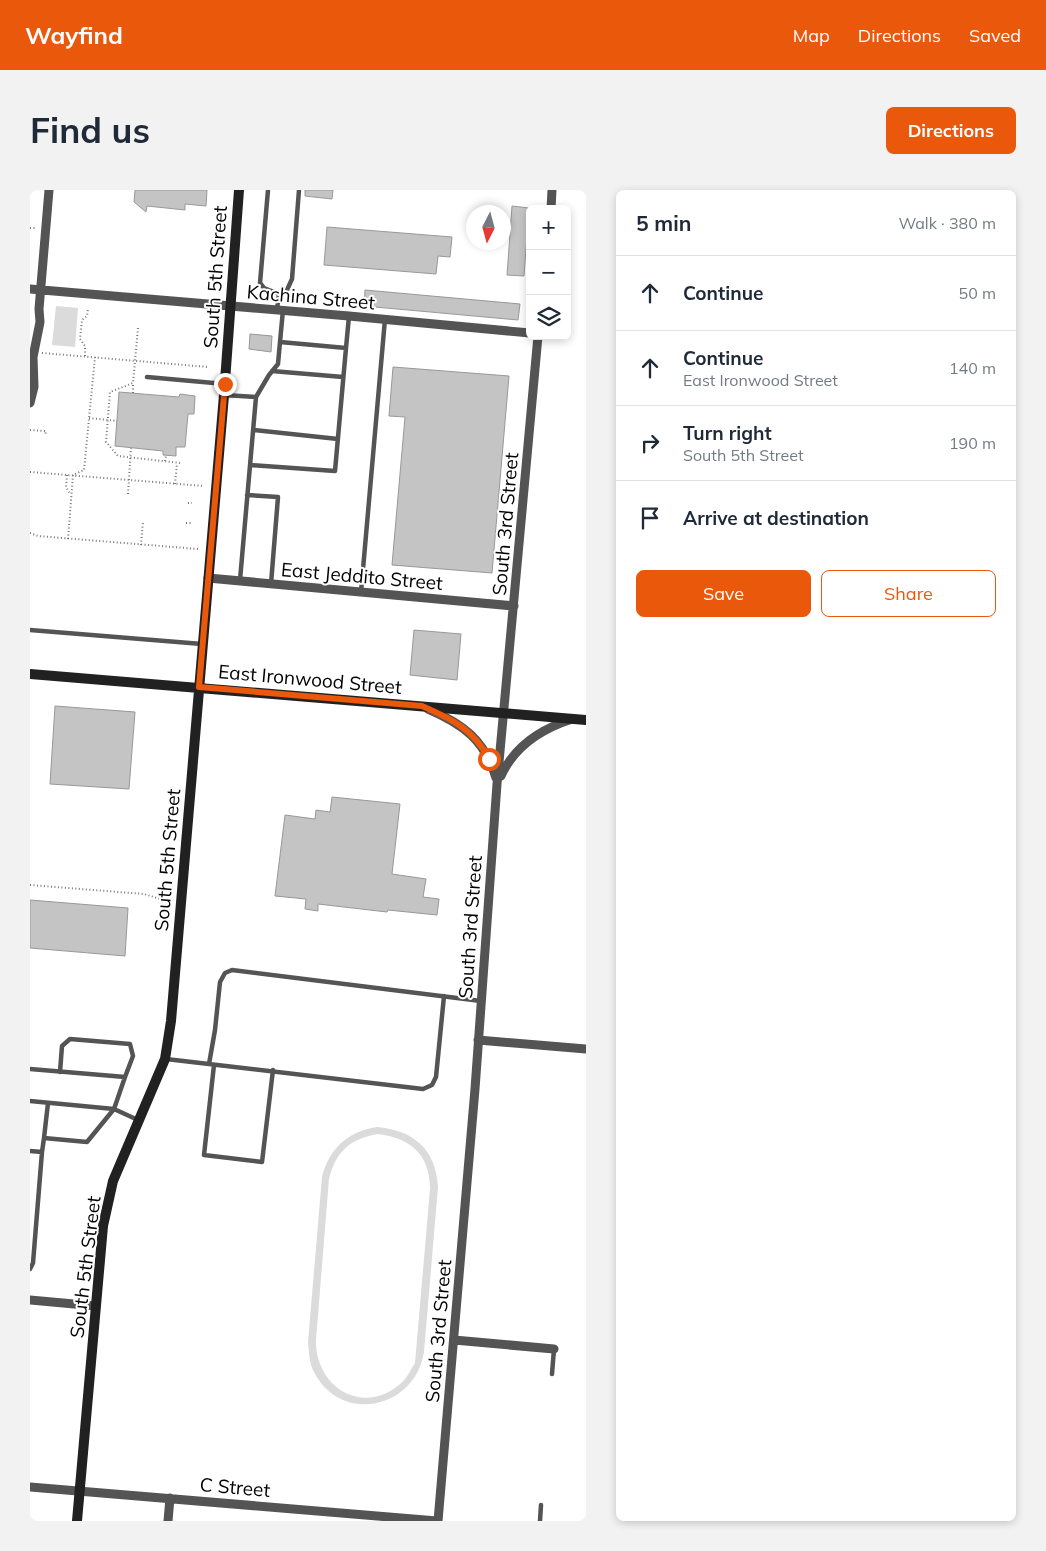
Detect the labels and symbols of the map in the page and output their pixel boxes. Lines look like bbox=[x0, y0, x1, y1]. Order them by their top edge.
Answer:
street label: South 5th Street bbox=[198, 204, 232, 349]
north arrow bbox=[466, 205, 511, 250]
street label: Kachina Street bbox=[246, 279, 376, 315]
route end bbox=[214, 373, 237, 396]
street label: South 3rd Street bbox=[487, 451, 523, 597]
street label: East Jeddito Street bbox=[280, 557, 444, 595]
street label: East Ironwood Street bbox=[217, 659, 403, 699]
route start bbox=[478, 748, 501, 771]
street label: South 5th Street bbox=[149, 787, 185, 932]
street label: South 3rd Street bbox=[453, 854, 487, 999]
street label: South 5th Street bbox=[64, 1194, 106, 1339]
street label: South 3rd Street bbox=[420, 1258, 456, 1404]
street label: C Street bbox=[199, 1472, 272, 1502]

